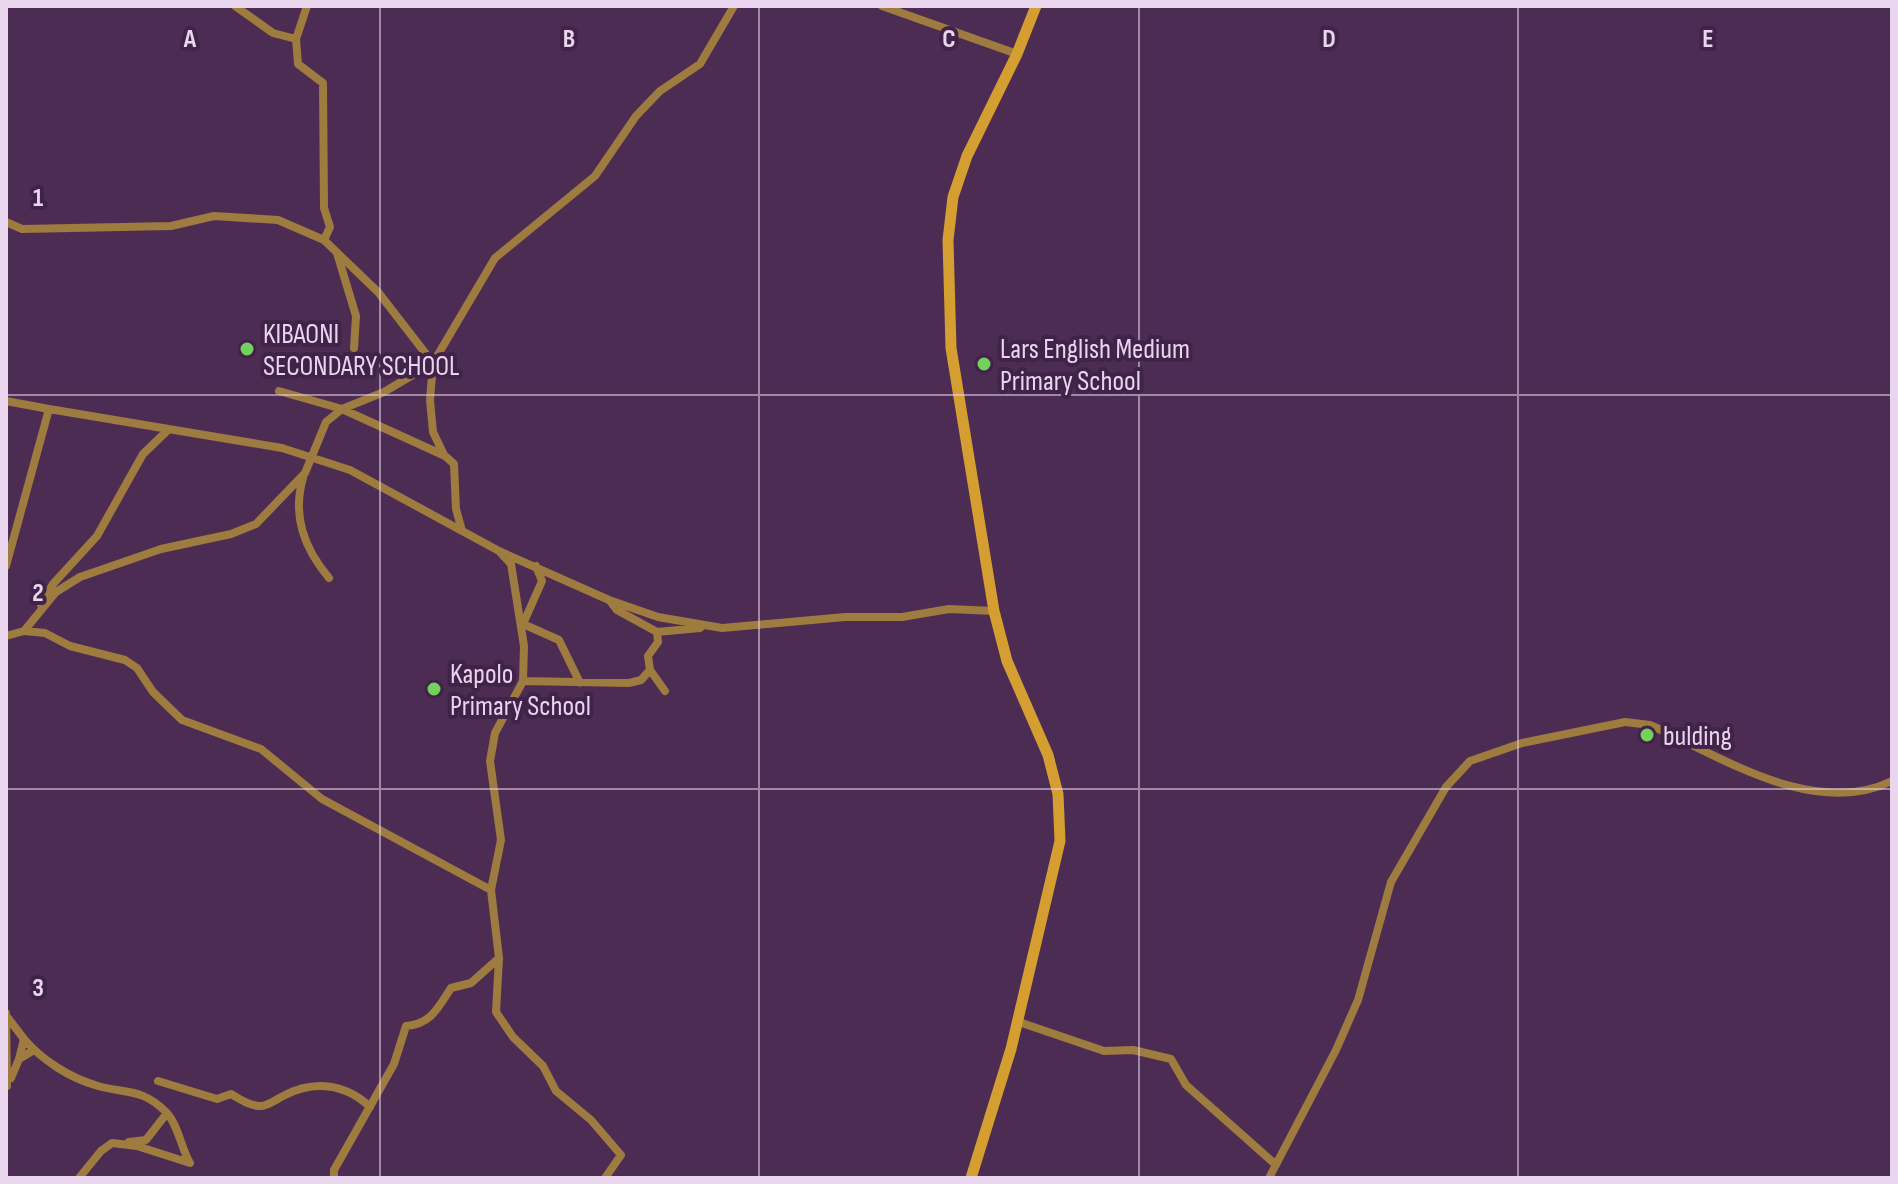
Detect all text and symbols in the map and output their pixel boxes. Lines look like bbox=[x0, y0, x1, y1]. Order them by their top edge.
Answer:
text: A bbox=[183, 24, 197, 55]
text: B bbox=[563, 24, 575, 55]
text: C bbox=[942, 24, 956, 55]
text: D bbox=[1322, 24, 1336, 55]
text: E bbox=[1702, 24, 1714, 55]
text: 1 bbox=[33, 183, 43, 214]
place label: KIBAONI SECONDARY SCHOOL bbox=[263, 318, 459, 383]
place label: Lars English Medium Primary School bbox=[1000, 333, 1190, 398]
marker: KIBAONI SECONDARY SCHOOL bbox=[238, 340, 256, 358]
marker: Lars English Medium Primary School bbox=[975, 355, 993, 373]
text: 2 bbox=[32, 578, 44, 609]
place label: Kapolo Primary School bbox=[450, 658, 591, 723]
marker: Kapolo Primary School bbox=[425, 680, 443, 698]
place label: bulding bbox=[1663, 720, 1732, 753]
marker: bulding bbox=[1638, 726, 1656, 744]
text: 3 bbox=[32, 973, 44, 1004]

